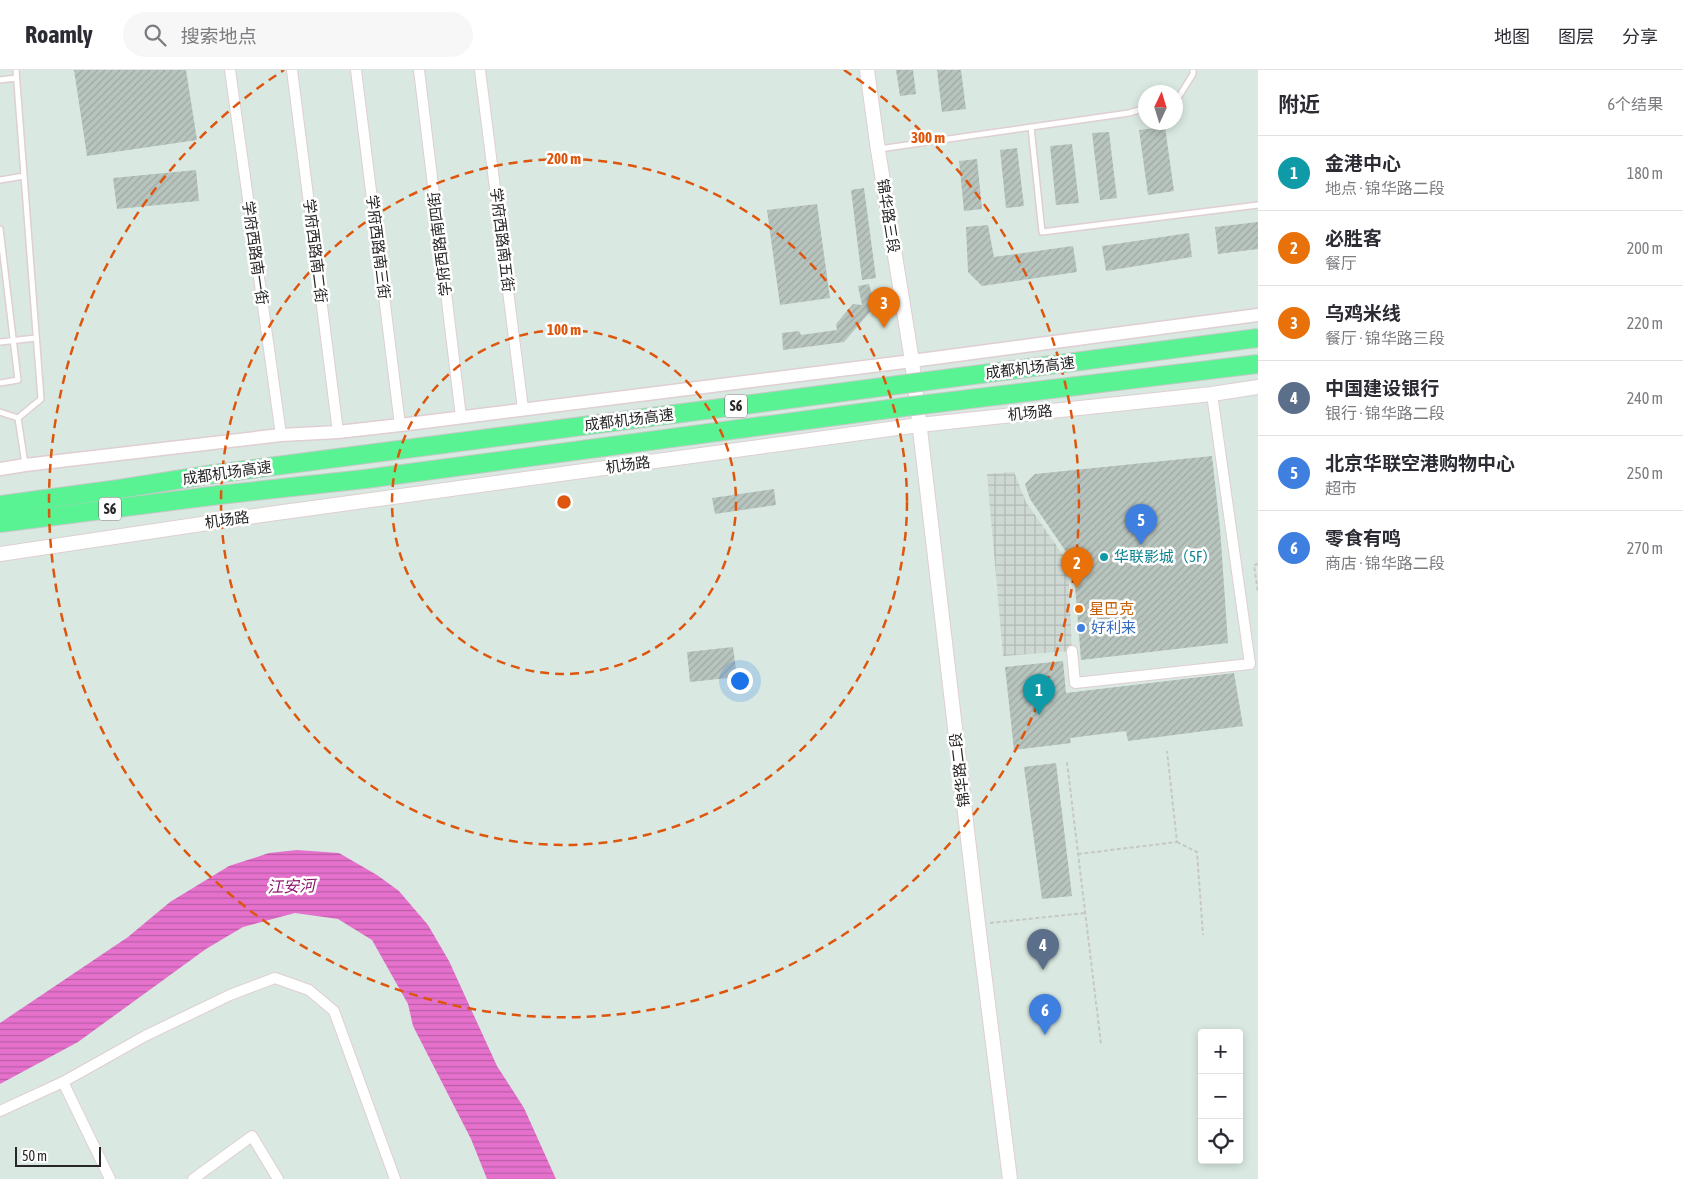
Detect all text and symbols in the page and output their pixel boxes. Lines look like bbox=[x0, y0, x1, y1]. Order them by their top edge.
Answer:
search box bbox=[123, 12, 473, 57]
text: Roamly bbox=[25, 21, 93, 48]
icon: search bbox=[141, 21, 169, 49]
text: 搜索地点 bbox=[181, 25, 257, 47]
text: 地图 bbox=[1494, 26, 1530, 47]
text: 图层 bbox=[1558, 26, 1594, 47]
text: 分享 bbox=[1622, 26, 1658, 47]
north arrow bbox=[1138, 85, 1183, 130]
text: 附近 bbox=[1278, 92, 1320, 116]
text: 6个结果 bbox=[1607, 95, 1663, 113]
text: 300 m bbox=[911, 129, 945, 146]
text: 200 m bbox=[547, 150, 581, 167]
text: 金港中心 bbox=[1325, 152, 1401, 174]
text: 1 bbox=[1290, 164, 1298, 182]
text: 180 m bbox=[1627, 164, 1663, 182]
street label: 锦华路三段 bbox=[874, 178, 903, 254]
text: 地点 · 锦华路二段 bbox=[1325, 179, 1445, 197]
street label: 学府西路南五街 bbox=[488, 187, 517, 293]
street label: 学府西路南四街 bbox=[425, 191, 454, 297]
street label: 学府西路南三街 bbox=[364, 194, 393, 300]
street label: 学府西路南二街 bbox=[301, 198, 330, 304]
street label: 学府西路南一街 bbox=[240, 200, 271, 306]
text: 必胜客 bbox=[1325, 227, 1382, 249]
text: 2 bbox=[1290, 239, 1298, 257]
text: 200 m bbox=[1627, 239, 1663, 257]
text: 餐厅 bbox=[1325, 254, 1357, 272]
pin: 3 bbox=[868, 287, 900, 328]
text: 乌鸡米线 bbox=[1325, 302, 1401, 324]
text: 3 bbox=[1290, 314, 1298, 332]
text: 220 m bbox=[1627, 314, 1663, 332]
text: 100 m bbox=[547, 321, 581, 338]
text: 餐厅 · 锦华路三段 bbox=[1325, 329, 1445, 347]
street label: 成都机场高速 bbox=[984, 354, 1076, 381]
text: 中国建设银行 bbox=[1325, 377, 1439, 399]
text: 4 bbox=[1290, 389, 1298, 407]
text: 240 m bbox=[1627, 389, 1663, 407]
road number: S6 bbox=[725, 394, 747, 418]
street label: 机场路 bbox=[1007, 402, 1053, 423]
text: 银行 · 锦华路二段 bbox=[1325, 404, 1445, 422]
street label: 成都机场高速 bbox=[583, 406, 675, 433]
text: 北京华联空港购物中心 bbox=[1325, 452, 1515, 474]
street label: 机场路 bbox=[604, 453, 651, 476]
street label: 成都机场高速 bbox=[181, 458, 273, 487]
text: 5 bbox=[1290, 464, 1298, 482]
text: 250 m bbox=[1627, 464, 1663, 482]
text: 超市 bbox=[1325, 479, 1357, 497]
centre of rings bbox=[555, 493, 573, 511]
road number: S6 bbox=[99, 498, 121, 520]
pin: 5 bbox=[1125, 504, 1157, 545]
street label: 机场路 bbox=[203, 508, 250, 531]
text: 零食有鸣 bbox=[1325, 527, 1401, 549]
text: 6 bbox=[1290, 539, 1298, 557]
text: 270 m bbox=[1627, 539, 1663, 557]
pin: 2 bbox=[1061, 547, 1093, 588]
place label: 华联影城（5F） bbox=[1114, 548, 1217, 565]
marker: 华联影城（5F） bbox=[1098, 551, 1110, 563]
text: 商店 · 锦华路二段 bbox=[1325, 554, 1445, 572]
place label: 星巴克 bbox=[1089, 600, 1134, 617]
marker: 星巴克 bbox=[1073, 603, 1085, 615]
place label: 好利来 bbox=[1091, 619, 1136, 636]
marker: 好利来 bbox=[1075, 622, 1087, 634]
your location bbox=[727, 668, 753, 694]
pin: 1 bbox=[1023, 674, 1055, 715]
street label: 锦华路二段 bbox=[946, 732, 973, 808]
water label: 江安河 bbox=[267, 876, 318, 896]
pin: 4 bbox=[1027, 929, 1059, 970]
pin: 6 bbox=[1029, 994, 1061, 1035]
map controls bbox=[1198, 1029, 1243, 1164]
button: + bbox=[1198, 1029, 1243, 1074]
button: − bbox=[1198, 1074, 1243, 1119]
button: locate bbox=[1198, 1119, 1243, 1164]
scale bar bbox=[15, 1144, 101, 1167]
text: 50 m bbox=[22, 1148, 47, 1164]

